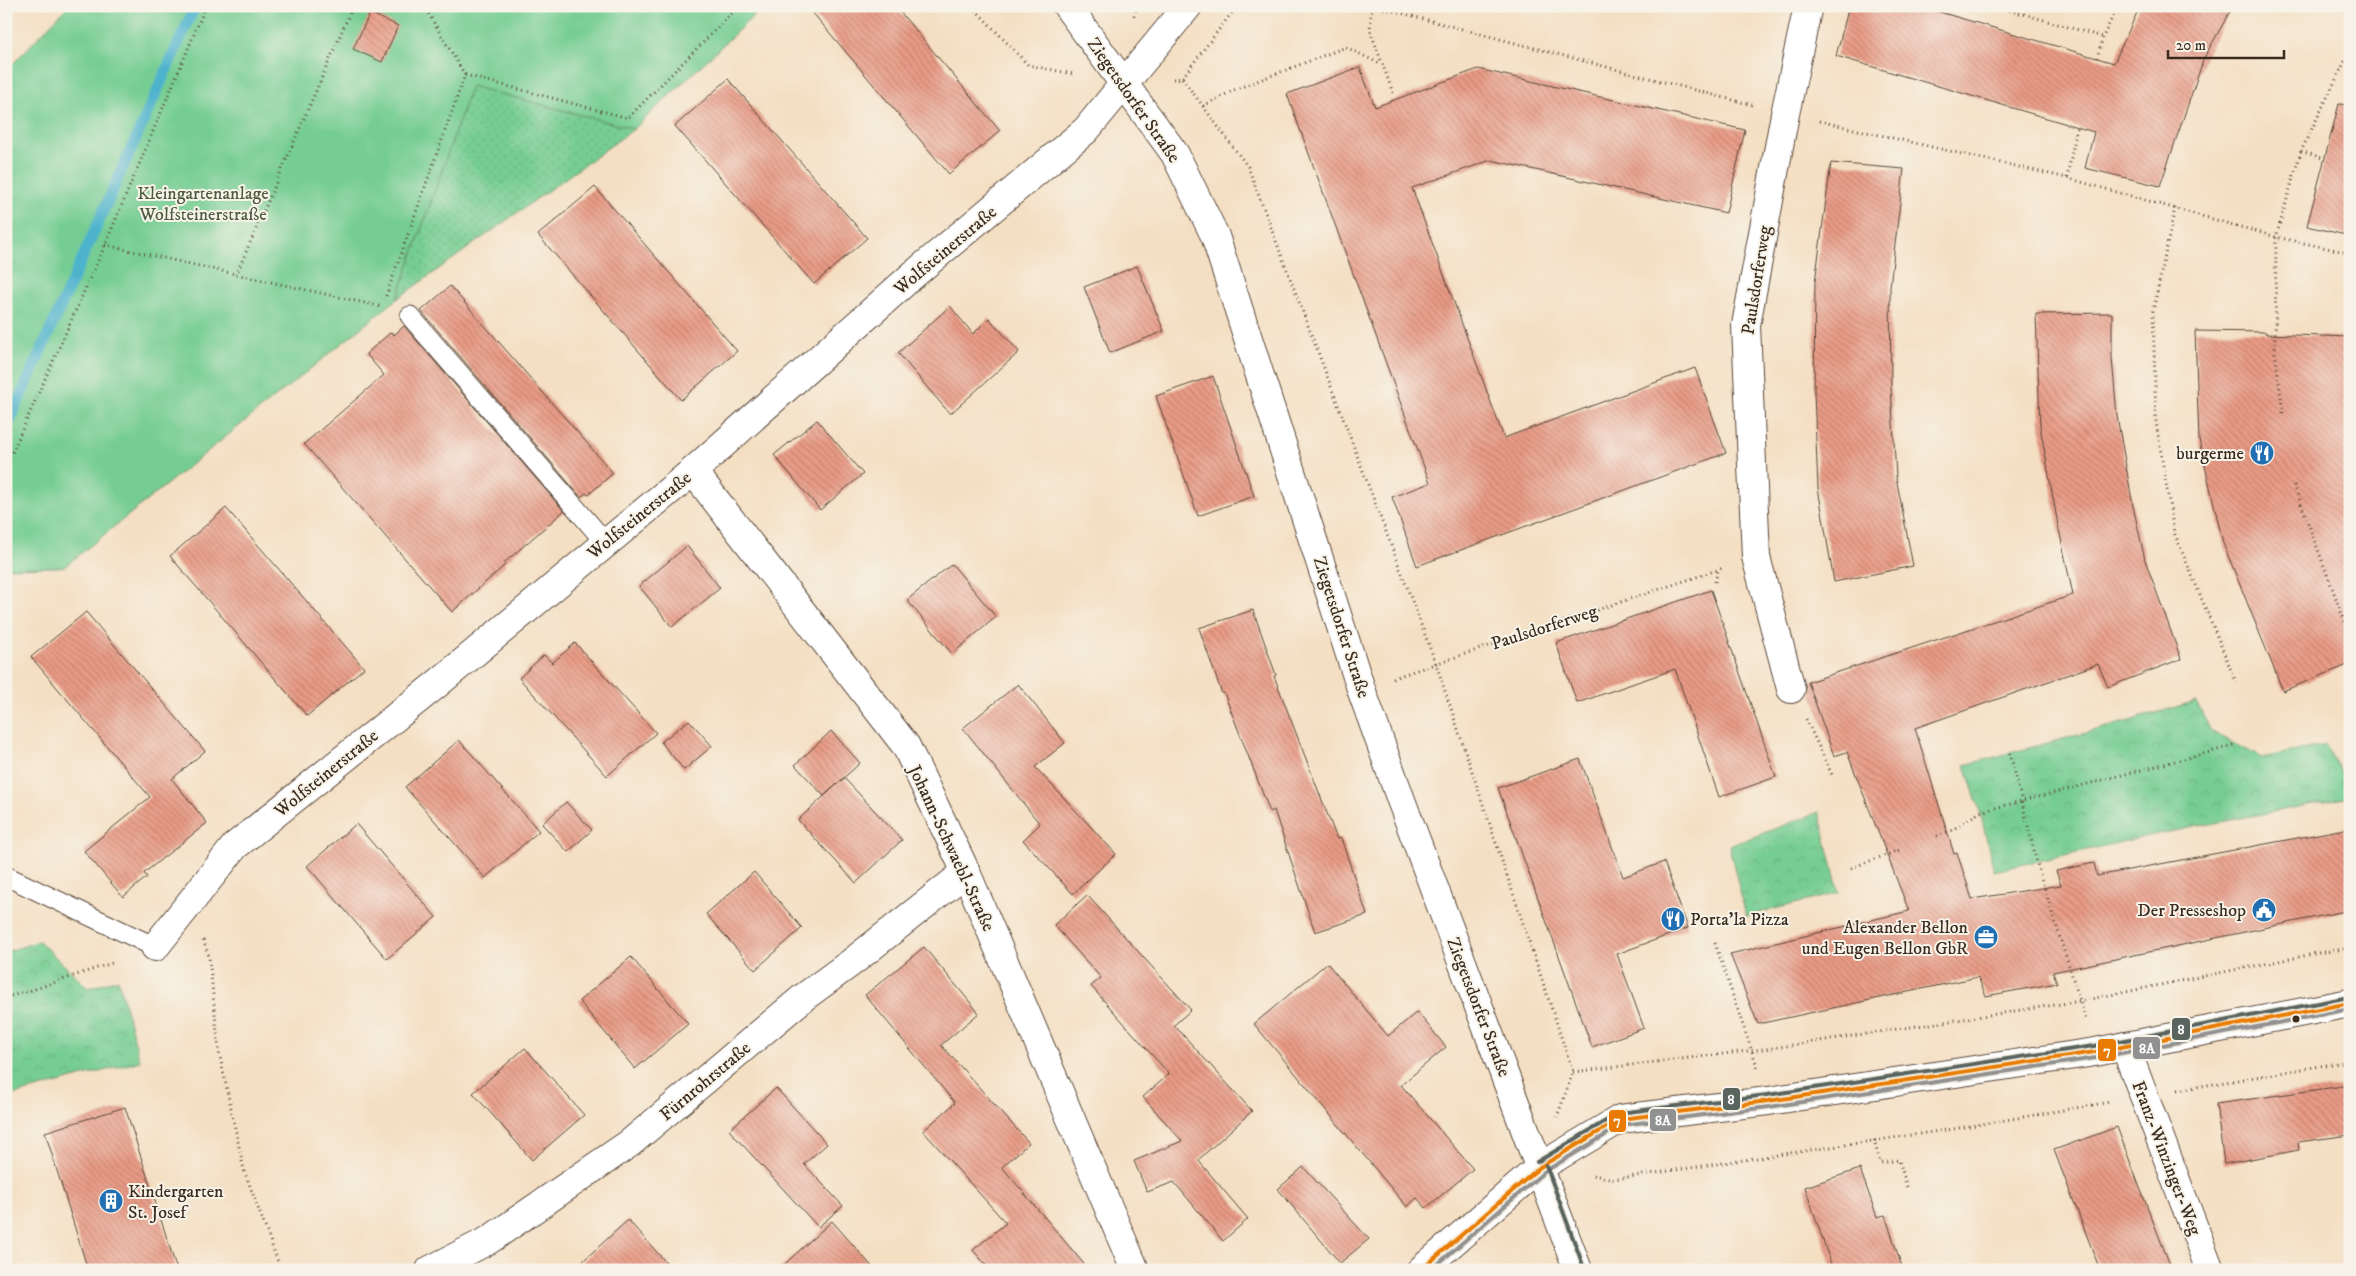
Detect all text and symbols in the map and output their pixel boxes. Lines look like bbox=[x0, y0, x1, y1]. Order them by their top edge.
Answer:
scale bar bbox=[2168, 28, 2285, 60]
street label: Ziegetsdorfer Straße bbox=[1082, 34, 1185, 167]
text: 20 m bbox=[2176, 36, 2206, 55]
park label: Kleingartenanlage Wolfsteinerstraße bbox=[137, 183, 269, 226]
street label: Wolfsteinerstraße bbox=[889, 201, 1001, 301]
street label: Paulsdorferweg bbox=[1737, 224, 1777, 336]
restaurant icon: burgerme bbox=[2249, 440, 2275, 466]
place label: burgerme bbox=[2176, 443, 2244, 465]
street label: Wolfsteinerstraße bbox=[582, 467, 696, 565]
street label: Ziegetsdorfer Straße bbox=[1308, 554, 1374, 701]
street label: Paulsdorferweg bbox=[1488, 600, 1600, 655]
street label: Wolfsteinerstraße bbox=[269, 725, 383, 823]
street label: Johann-Schwaebl-Straße bbox=[902, 760, 999, 935]
public building icon: Der Presseshop bbox=[2251, 897, 2277, 923]
place label: Der Presseshop bbox=[2137, 900, 2246, 922]
restaurant icon: Porta'la Pizza bbox=[1660, 906, 1686, 932]
place label: Porta'la Pizza bbox=[1690, 909, 1789, 931]
place label: Alexander Bellon und Eugen Bellon GbR bbox=[1802, 917, 1969, 960]
office icon: Alexander Bellon und Eugen Bellon GbR bbox=[1973, 924, 1999, 950]
street label: Ziegetsdorfer Straße bbox=[1441, 935, 1515, 1080]
unlabelled marker bbox=[2291, 1014, 2301, 1024]
line badge: 8 bbox=[2171, 1017, 2191, 1041]
text: 8 bbox=[2177, 1021, 2185, 1039]
line badge: 8A bbox=[2132, 1036, 2161, 1060]
street label: Fürnrohrstraße bbox=[656, 1037, 755, 1126]
line badge: 7 bbox=[2097, 1038, 2117, 1062]
text: 8A bbox=[2139, 1040, 2156, 1058]
text: 7 bbox=[2103, 1042, 2111, 1060]
street label: Franz-Winzinger-Weg bbox=[2127, 1078, 2206, 1239]
line badge: 8 bbox=[1722, 1087, 1741, 1111]
text: 8 bbox=[1727, 1091, 1735, 1109]
line badge: 8A bbox=[1649, 1108, 1677, 1132]
line badge: 7 bbox=[1608, 1109, 1627, 1133]
text: 7 bbox=[1613, 1112, 1621, 1130]
text: 8A bbox=[1655, 1112, 1672, 1130]
place label: Kindergarten St. Josef bbox=[128, 1181, 224, 1224]
building icon: Kindergarten St. Josef bbox=[98, 1188, 124, 1214]

